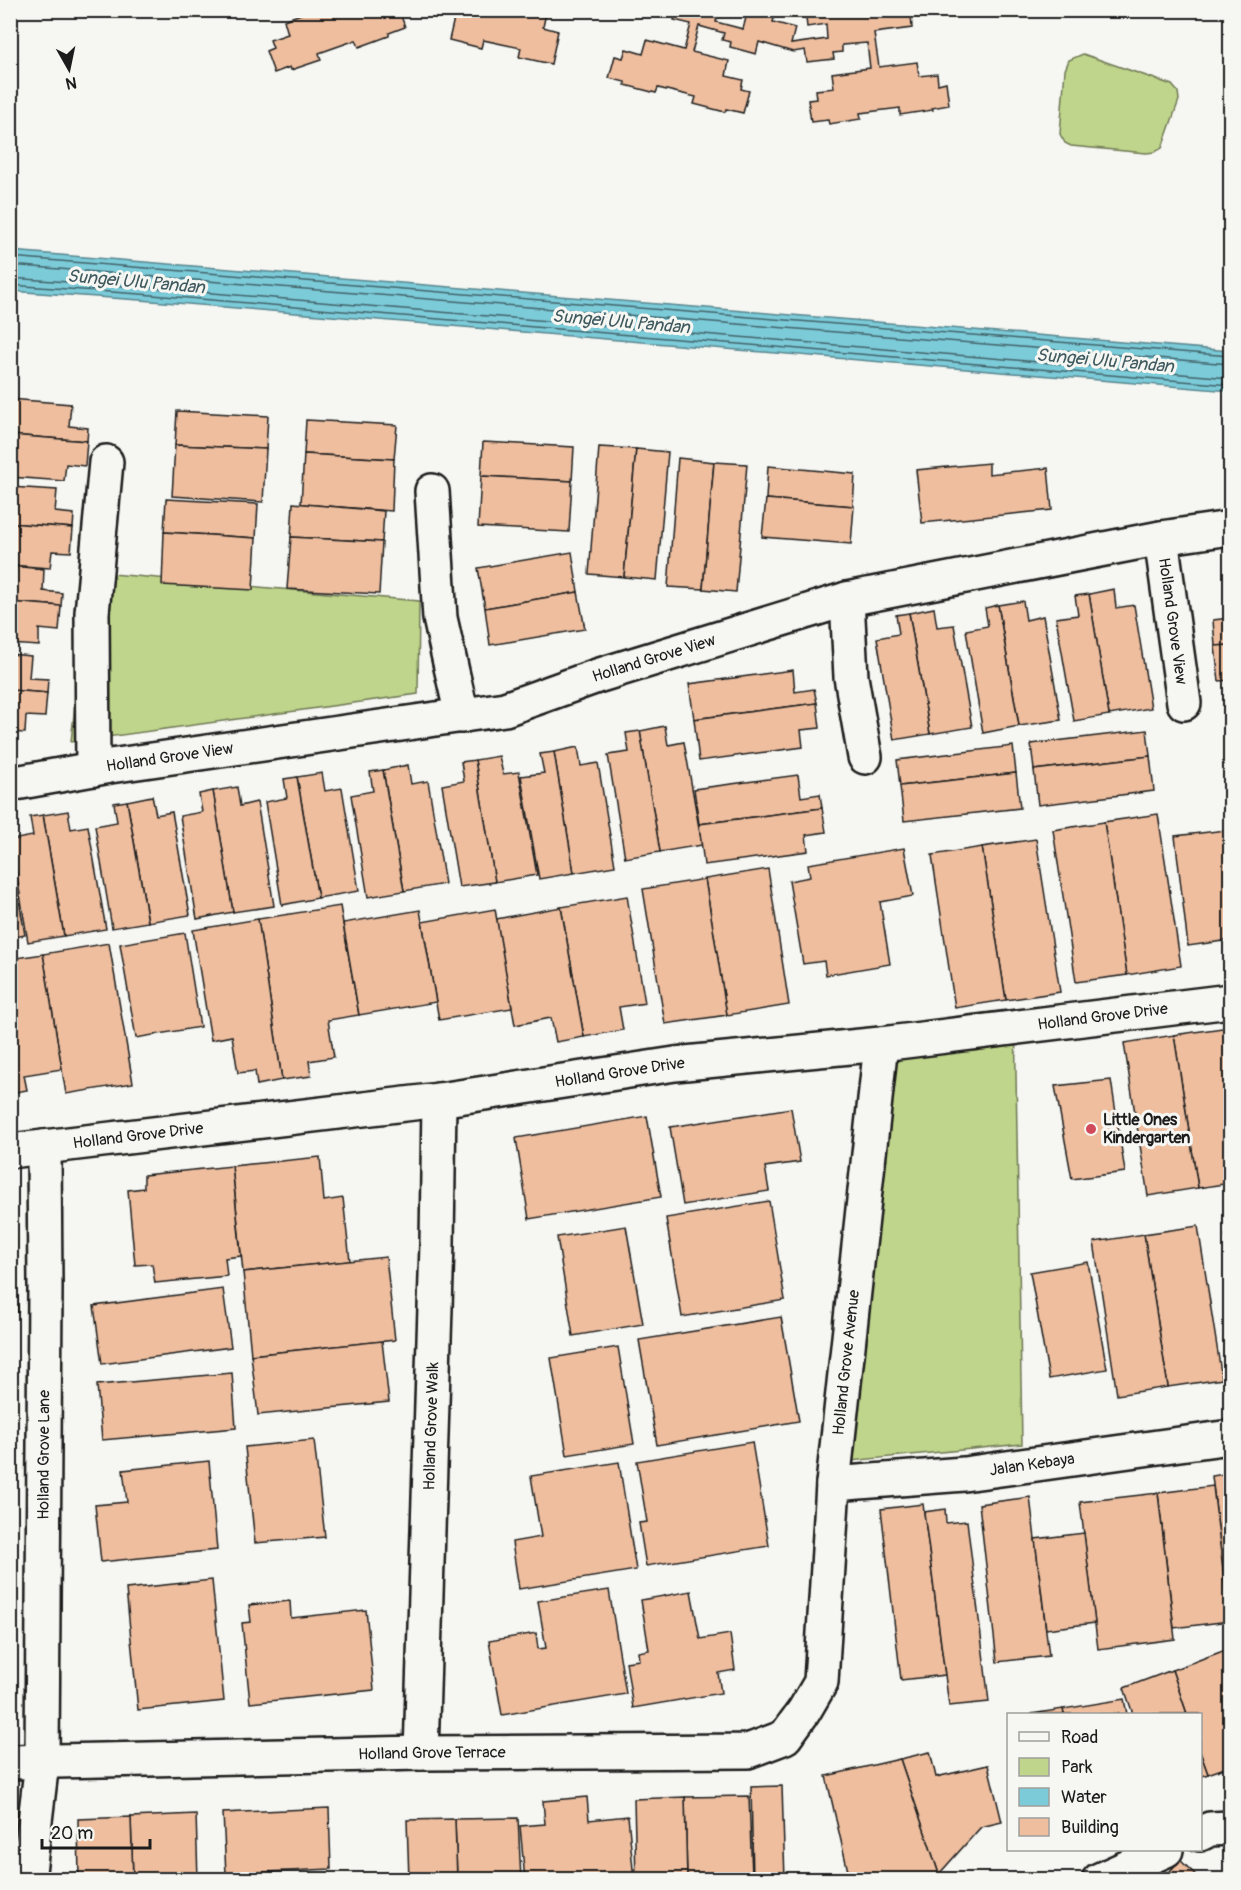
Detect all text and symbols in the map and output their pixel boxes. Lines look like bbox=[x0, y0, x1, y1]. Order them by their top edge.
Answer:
north arrow bbox=[39, 39, 99, 99]
text: N bbox=[64, 72, 78, 94]
water label: Sungei Ulu Pandan bbox=[66, 265, 207, 300]
water label: Sungei Ulu Pandan bbox=[551, 305, 692, 340]
water label: Sungei Ulu Pandan bbox=[1035, 344, 1176, 379]
street label: Holland Grove View bbox=[1154, 556, 1191, 686]
street label: Holland Grove View bbox=[590, 630, 718, 687]
street label: Holland Grove View bbox=[105, 738, 235, 776]
street label: Holland Grove Drive bbox=[1036, 999, 1169, 1035]
street label: Holland Grove Drive bbox=[554, 1053, 686, 1092]
place label: Little Ones Kindergarten bbox=[1103, 1110, 1190, 1148]
street label: Holland Grove Drive bbox=[72, 1118, 204, 1153]
marker: Little Ones Kindergarten bbox=[1084, 1122, 1098, 1136]
street label: Holland Grove Avenue bbox=[828, 1289, 864, 1436]
street label: Holland Grove Walk bbox=[419, 1361, 443, 1491]
street label: Holland Grove Lane bbox=[34, 1390, 54, 1520]
street label: Jalan Kebaya bbox=[988, 1449, 1076, 1480]
legend bbox=[1007, 1713, 1202, 1851]
text: Road bbox=[1061, 1726, 1098, 1749]
street label: Holland Grove Terrace bbox=[358, 1742, 506, 1764]
text: Park bbox=[1061, 1756, 1093, 1779]
text: Water bbox=[1061, 1786, 1107, 1809]
scale bar bbox=[42, 1812, 150, 1850]
text: Building bbox=[1061, 1816, 1119, 1839]
text: 20 m bbox=[51, 1822, 93, 1845]

